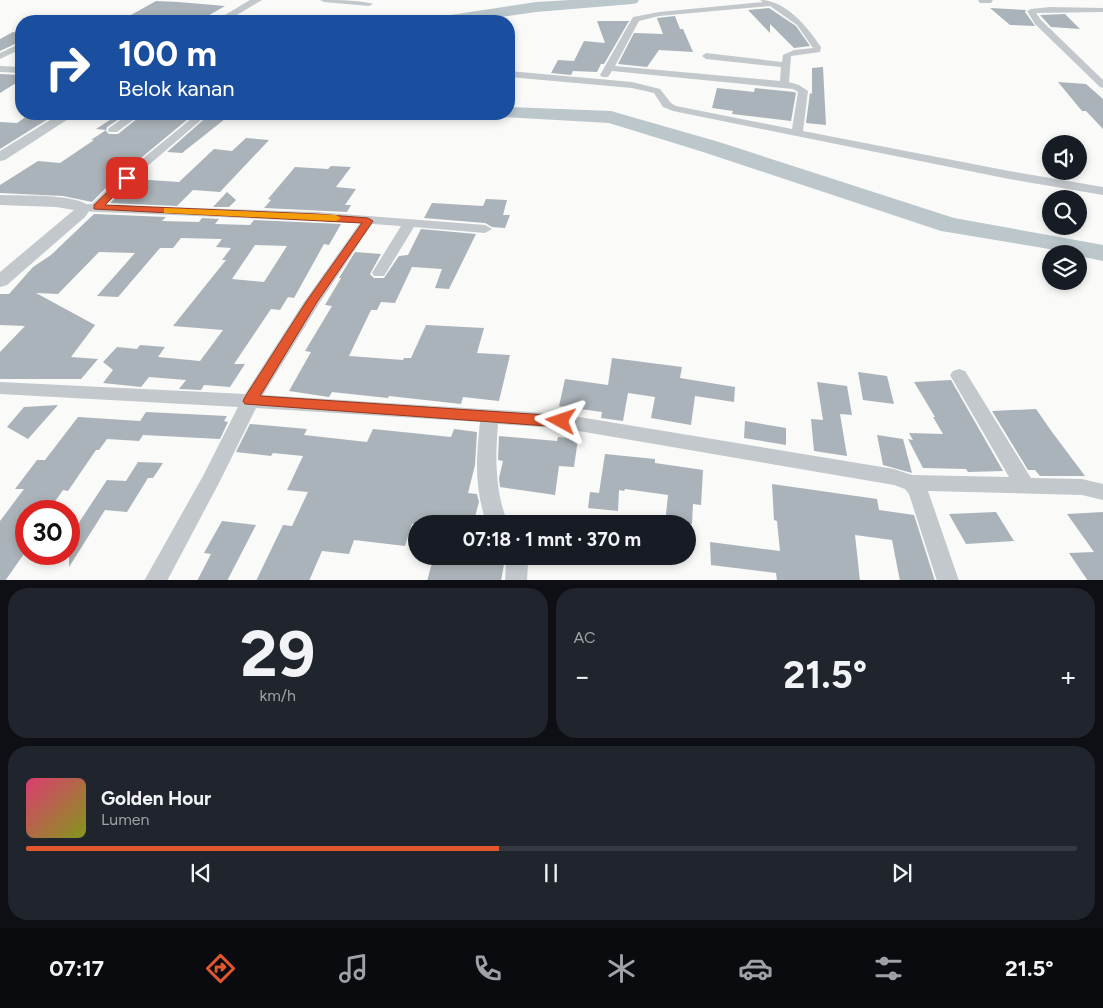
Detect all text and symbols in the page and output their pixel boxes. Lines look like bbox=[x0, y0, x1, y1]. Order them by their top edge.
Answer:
text: 100 m bbox=[118, 33, 217, 75]
icon: right bbox=[35, 35, 100, 100]
text: Belok kanan bbox=[118, 75, 235, 102]
map controls bbox=[1042, 135, 1087, 290]
button: sound bbox=[1042, 135, 1087, 180]
pin bbox=[106, 157, 148, 199]
icon: arrive bbox=[113, 164, 141, 192]
button: search bbox=[1042, 190, 1087, 235]
button: layers bbox=[1042, 245, 1087, 290]
position arrow bbox=[534, 394, 586, 446]
speed limit sign: 30 bbox=[15, 500, 80, 565]
text: 07:18 · 1 mnt · 370 m bbox=[463, 528, 641, 551]
text: 29 bbox=[240, 614, 315, 692]
text: AC bbox=[574, 628, 596, 647]
text: 21.5° bbox=[783, 652, 867, 698]
text: − bbox=[574, 659, 591, 693]
text: + bbox=[1060, 659, 1077, 693]
text: km/h bbox=[259, 686, 296, 705]
text: Golden Hour bbox=[101, 787, 211, 810]
text: Lumen bbox=[101, 810, 150, 829]
icon: previous bbox=[187, 859, 215, 887]
icon: pause bbox=[537, 859, 565, 887]
icon: next bbox=[888, 859, 916, 887]
icon: directions bbox=[203, 951, 238, 986]
icon: music bbox=[336, 951, 371, 986]
icon: phone bbox=[470, 951, 505, 986]
icon: climate bbox=[604, 951, 639, 986]
icon: car bbox=[738, 951, 773, 986]
icon: filters bbox=[871, 951, 906, 986]
text: 07:17 bbox=[49, 955, 104, 982]
text: 21.5° bbox=[1005, 955, 1054, 982]

